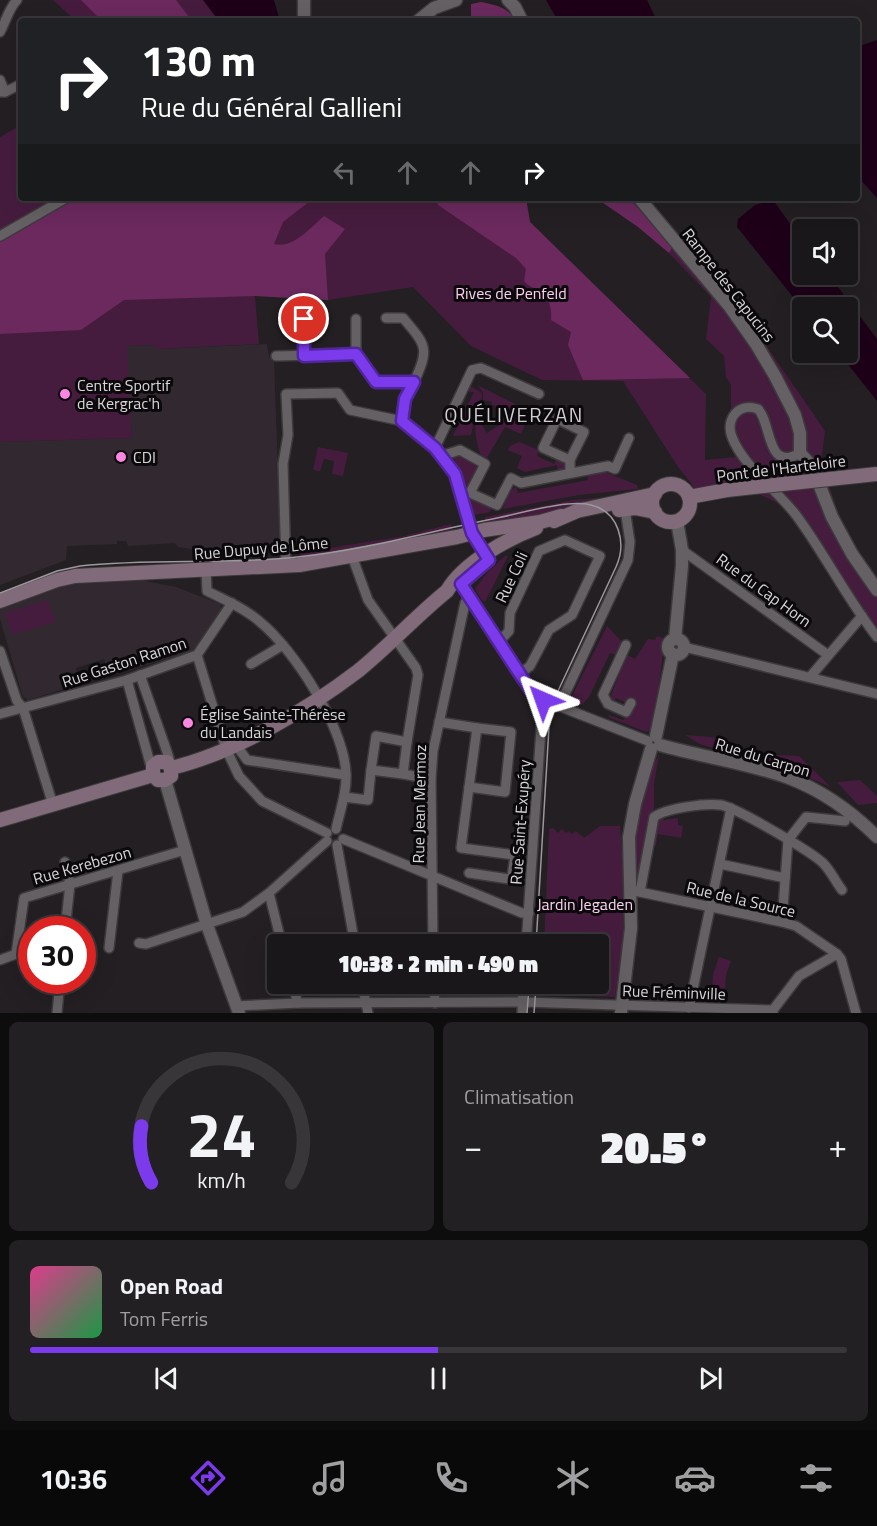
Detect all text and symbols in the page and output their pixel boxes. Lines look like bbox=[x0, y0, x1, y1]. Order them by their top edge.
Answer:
text: 130 m bbox=[141, 28, 256, 92]
icon: right bbox=[42, 42, 120, 120]
text: Rue du Général Gallieni bbox=[141, 86, 402, 127]
icon: left bbox=[328, 156, 361, 189]
icon: ahead bbox=[391, 156, 424, 189]
icon: ahead bbox=[454, 156, 487, 189]
icon: right bbox=[517, 156, 550, 189]
map controls bbox=[792, 219, 858, 363]
button: sound bbox=[792, 219, 858, 285]
street label: Rampe des Capucins bbox=[677, 223, 781, 347]
park label: Rives de Penfeld bbox=[455, 281, 567, 305]
pin bbox=[278, 293, 329, 344]
button: search bbox=[792, 297, 858, 363]
icon: arrive bbox=[287, 302, 320, 335]
place label: Centre Sportif de Kergrac'h bbox=[77, 373, 171, 415]
marker: Centre Sportif de Kergrac'h bbox=[58, 387, 72, 401]
district label: QUÉLIVERZAN bbox=[444, 399, 584, 430]
place label: CDI bbox=[133, 445, 156, 469]
street label: Pont de l'Harteloire bbox=[715, 448, 847, 488]
marker: CDI bbox=[114, 450, 128, 464]
street label: Rue Dupuy de Lôme bbox=[193, 530, 329, 566]
street label: Rue Coli bbox=[489, 547, 533, 607]
street label: Rue du Cap Horn bbox=[711, 547, 817, 633]
street label: Rue Gaston Ramon bbox=[59, 631, 189, 693]
position arrow bbox=[511, 668, 575, 732]
place label: Église Sainte-Thérèse du Landais bbox=[200, 702, 346, 744]
marker: Église Sainte-Thérèse du Landais bbox=[181, 716, 195, 730]
street label: Rue du Carpon bbox=[713, 731, 813, 783]
street label: Rue Jean Mermoz bbox=[406, 744, 432, 864]
street label: Rue Saint-Exupéry bbox=[504, 758, 536, 885]
street label: Rue Kerebezon bbox=[30, 840, 134, 890]
street label: Rue de la Source bbox=[684, 875, 798, 923]
park label: Jardin Jegaden bbox=[537, 892, 633, 916]
speed limit sign: 30 bbox=[18, 916, 96, 994]
text: 10:38 · 2 min · 490 m bbox=[338, 947, 538, 981]
street label: Rue Fréminville bbox=[622, 978, 726, 1006]
text: Climatisation bbox=[464, 1081, 574, 1112]
text: 24 bbox=[187, 1086, 256, 1181]
text: 20.5° bbox=[600, 1112, 711, 1180]
text: − bbox=[464, 1121, 482, 1171]
text: + bbox=[829, 1121, 847, 1171]
text: km/h bbox=[197, 1165, 246, 1197]
text: Open Road bbox=[120, 1269, 223, 1303]
text: Tom Ferris bbox=[120, 1303, 208, 1334]
icon: previous bbox=[150, 1362, 183, 1395]
icon: pause bbox=[422, 1362, 455, 1395]
icon: next bbox=[694, 1362, 727, 1395]
icon: directions bbox=[187, 1457, 229, 1499]
icon: music bbox=[309, 1457, 351, 1499]
icon: phone bbox=[430, 1457, 472, 1499]
icon: climate bbox=[552, 1457, 594, 1499]
icon: car bbox=[674, 1457, 716, 1499]
icon: filters bbox=[795, 1457, 837, 1499]
text: 10:36 bbox=[40, 1458, 107, 1499]

